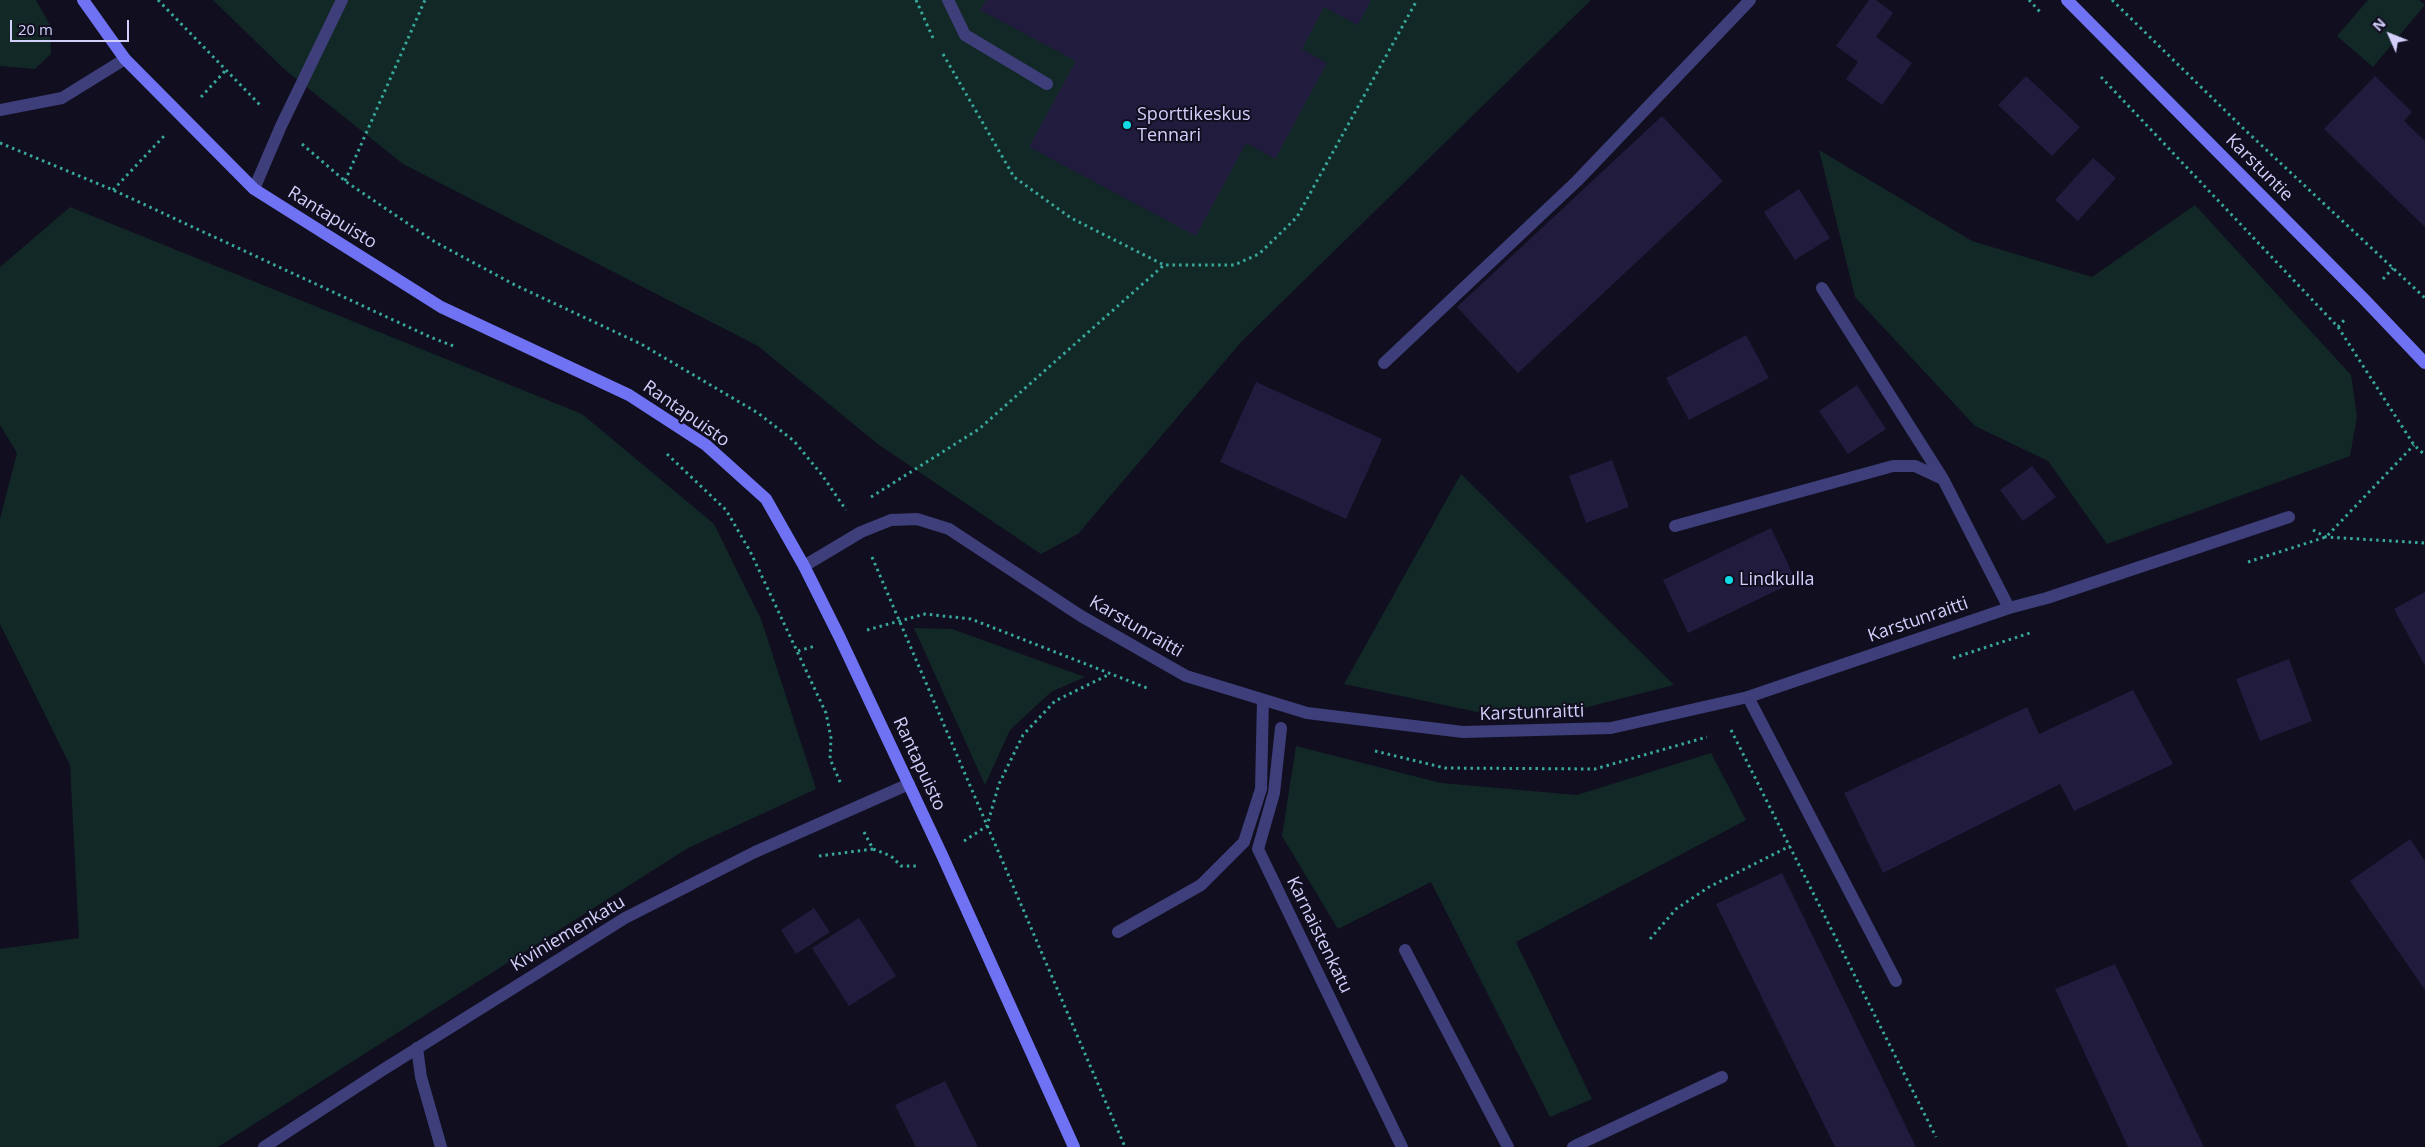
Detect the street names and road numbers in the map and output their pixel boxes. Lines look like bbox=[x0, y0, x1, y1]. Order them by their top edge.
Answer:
street label: Karstuntie bbox=[2221, 130, 2297, 206]
street label: Rantapuisto bbox=[283, 182, 381, 254]
street label: Rantapuisto bbox=[638, 376, 734, 452]
street label: Karstunraitti bbox=[1085, 591, 1187, 663]
street label: Karstunraitti bbox=[1865, 593, 1971, 647]
street label: Karstunraitti bbox=[1479, 700, 1585, 726]
street label: Rantapuisto bbox=[888, 714, 950, 814]
street label: Karnaistenkatu bbox=[1281, 873, 1357, 997]
street label: Kiviniemenkatu bbox=[507, 891, 629, 977]

